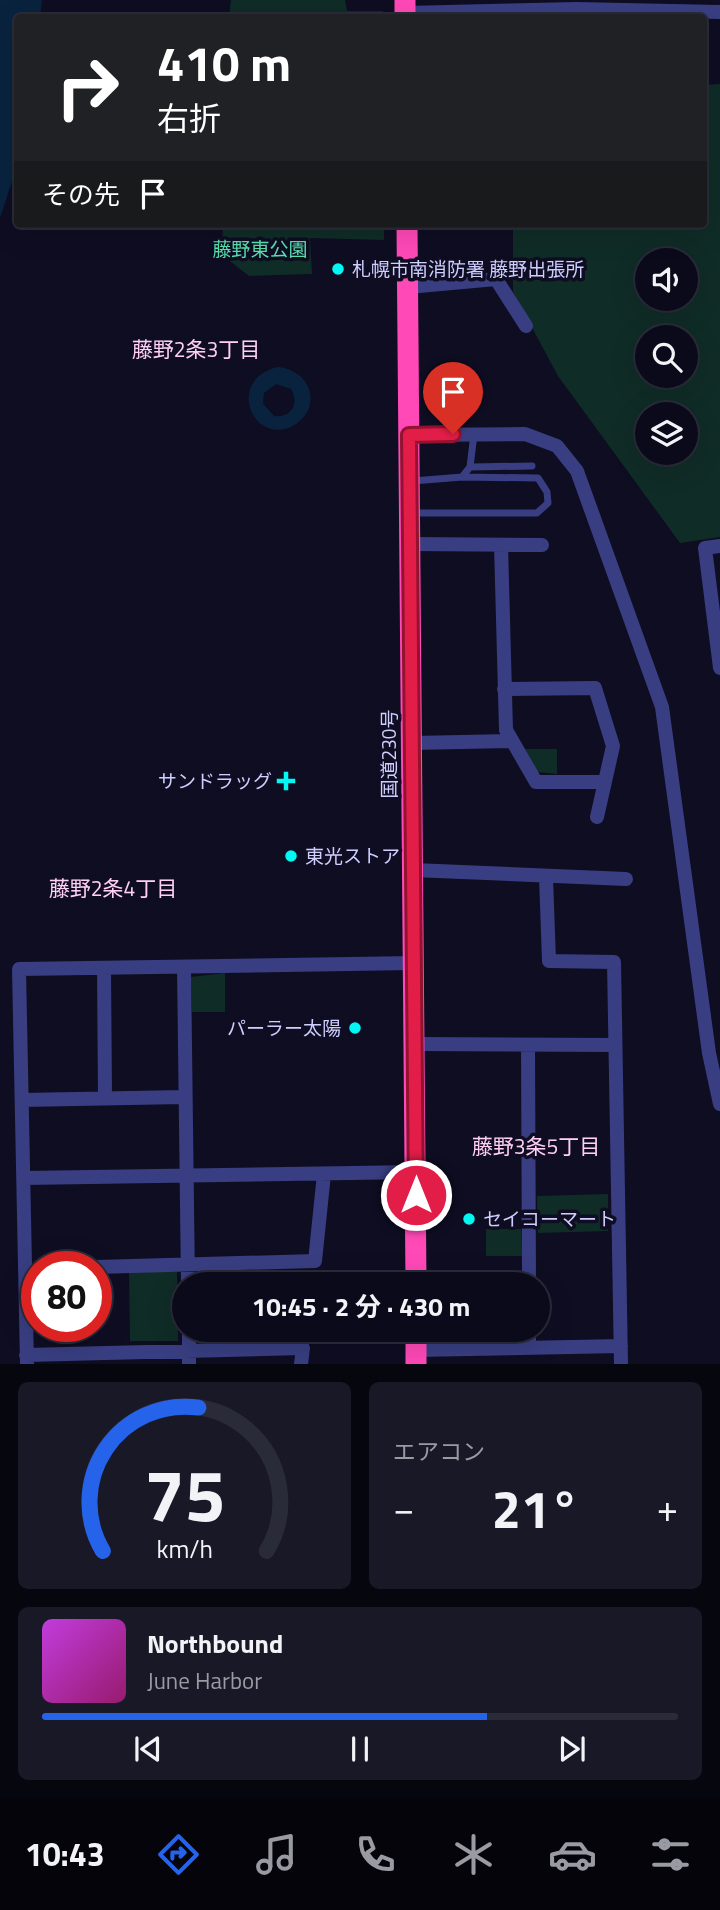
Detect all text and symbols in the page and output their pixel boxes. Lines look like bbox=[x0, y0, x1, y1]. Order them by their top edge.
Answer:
text: 410 m bbox=[157, 25, 291, 100]
icon: right bbox=[42, 42, 133, 133]
text: 右折 bbox=[157, 94, 221, 142]
text: その先 bbox=[42, 175, 120, 214]
icon: arrive bbox=[134, 175, 172, 213]
park label: 藤野東公園 bbox=[212, 234, 308, 263]
map controls bbox=[635, 248, 698, 465]
button: sound bbox=[635, 248, 698, 311]
place label: 札幌市南消防署 藤野出張所 bbox=[352, 254, 584, 283]
marker: 札幌市南消防署 藤野出張所 bbox=[330, 261, 346, 277]
button: search bbox=[635, 325, 698, 388]
district label: 藤野2条3丁目 bbox=[132, 333, 260, 365]
pin bbox=[423, 362, 483, 434]
icon: arrive bbox=[434, 373, 472, 411]
button: layers bbox=[635, 402, 698, 465]
street label: 国道230号 bbox=[374, 710, 403, 798]
place label: サンドラッグ bbox=[158, 766, 272, 795]
marker: サンドラッグ bbox=[278, 773, 294, 789]
place label: 東光ストア bbox=[305, 841, 400, 870]
marker: 東光ストア bbox=[283, 848, 299, 864]
district label: 藤野2条4丁目 bbox=[49, 872, 177, 904]
place label: パーラー太陽 bbox=[227, 1013, 341, 1042]
marker: パーラー太陽 bbox=[347, 1020, 363, 1036]
district label: 藤野3条5丁目 bbox=[472, 1130, 600, 1162]
position arrow bbox=[379, 1158, 453, 1232]
place label: セイコーマート bbox=[483, 1204, 616, 1233]
marker: セイコーマート bbox=[461, 1211, 477, 1227]
speed limit sign: 80 bbox=[21, 1251, 112, 1342]
text: 10:45 · 2 分 · 430 m bbox=[252, 1287, 470, 1326]
text: エアコン bbox=[393, 1434, 485, 1469]
text: 75 bbox=[144, 1440, 225, 1550]
text: 21° bbox=[492, 1469, 579, 1548]
text: − bbox=[393, 1479, 414, 1537]
text: + bbox=[657, 1479, 678, 1537]
text: km/h bbox=[156, 1530, 213, 1568]
text: Northbound bbox=[147, 1624, 283, 1663]
text: June Harbor bbox=[147, 1663, 262, 1698]
icon: previous bbox=[129, 1730, 167, 1768]
icon: pause bbox=[341, 1730, 379, 1768]
icon: next bbox=[553, 1730, 591, 1768]
text: 10:43 bbox=[25, 1830, 105, 1878]
icon: directions bbox=[154, 1830, 203, 1879]
icon: music bbox=[252, 1830, 301, 1879]
icon: phone bbox=[351, 1830, 400, 1879]
icon: climate bbox=[449, 1830, 498, 1879]
icon: car bbox=[548, 1830, 597, 1879]
icon: filters bbox=[646, 1830, 695, 1879]

